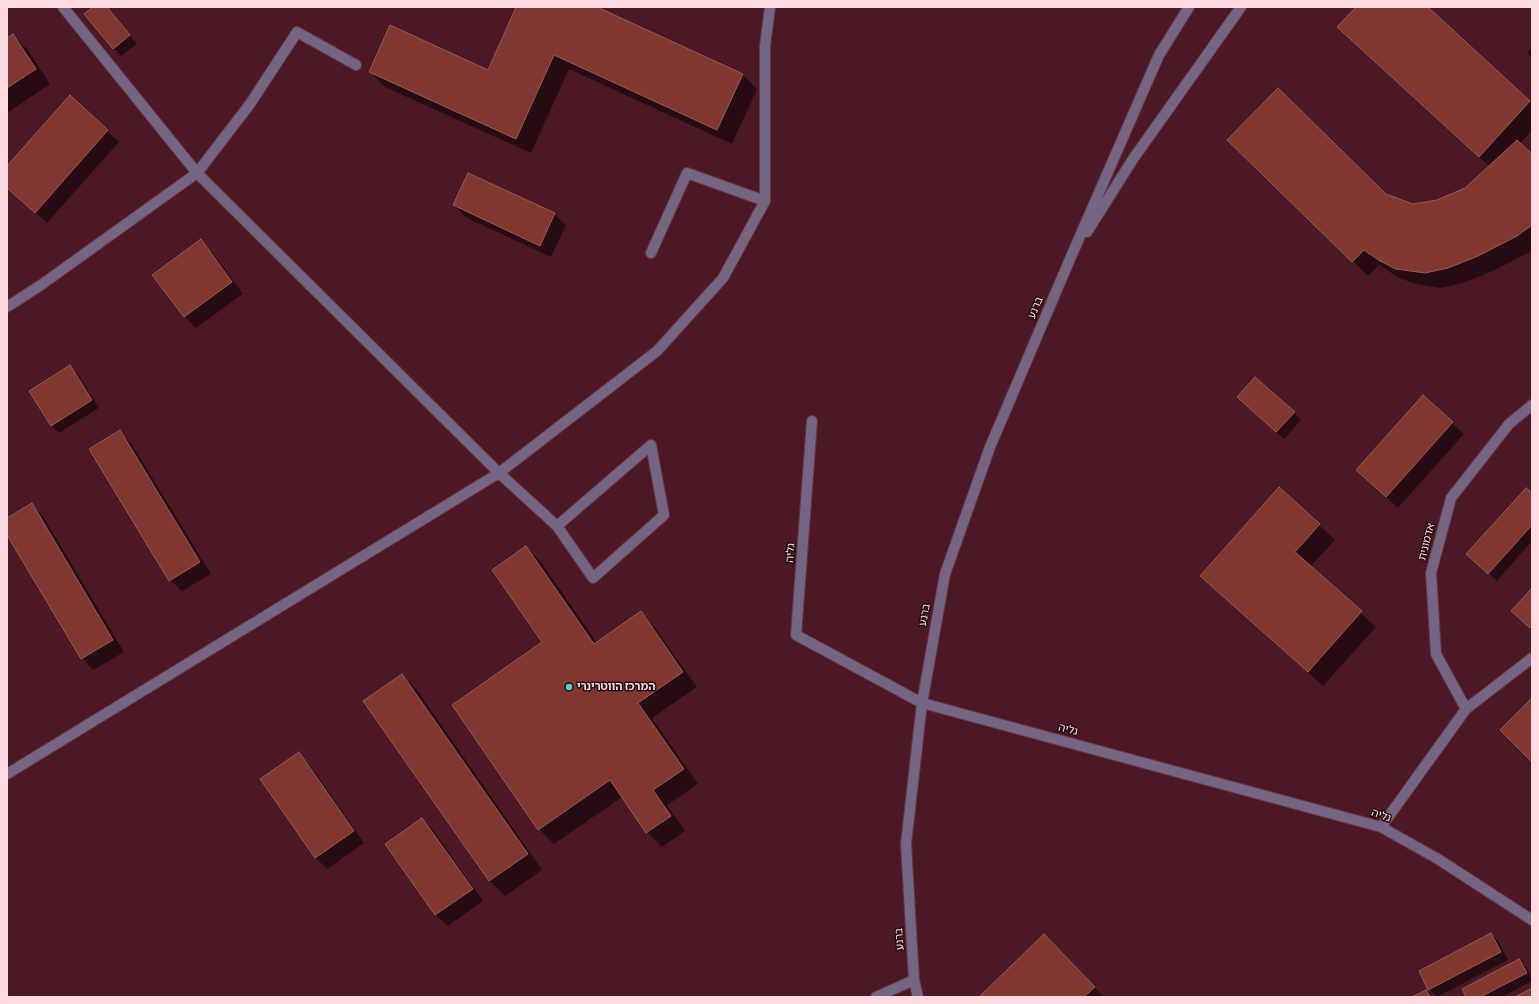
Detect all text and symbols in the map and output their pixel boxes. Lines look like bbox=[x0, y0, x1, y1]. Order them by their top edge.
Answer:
street label: ברנע bbox=[1026, 295, 1046, 321]
street label: אדמונית bbox=[1416, 522, 1438, 562]
street label: גליה bbox=[784, 543, 798, 563]
street label: ברנע bbox=[917, 603, 933, 627]
place label: המרכז הווטרינרי bbox=[577, 680, 655, 694]
marker: המרכז הווטרינרי bbox=[564, 682, 574, 692]
street label: גליה bbox=[1057, 721, 1079, 739]
street label: גליה bbox=[1370, 806, 1392, 826]
street label: ברנע bbox=[893, 927, 907, 951]

